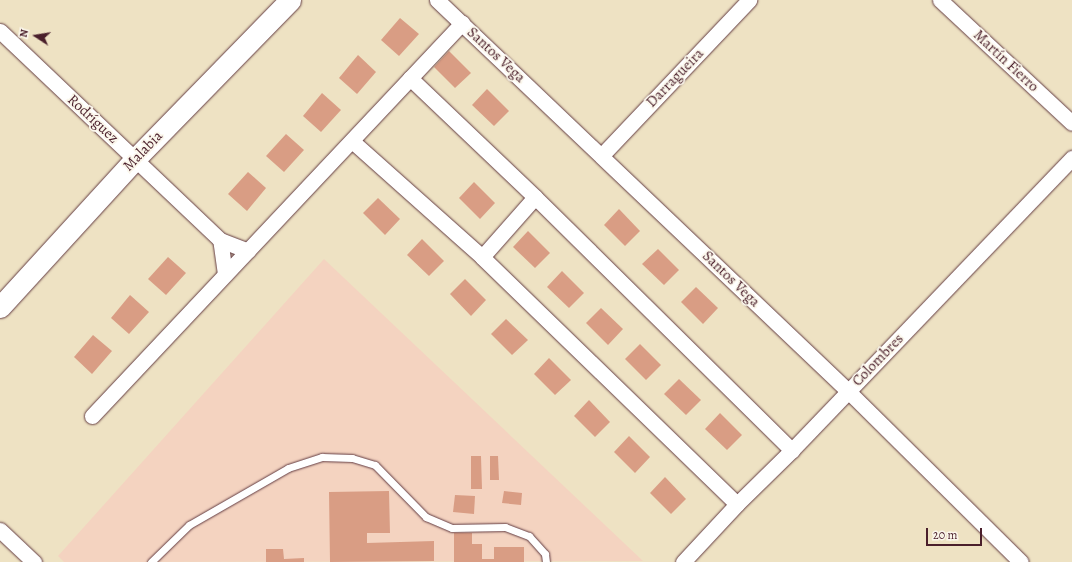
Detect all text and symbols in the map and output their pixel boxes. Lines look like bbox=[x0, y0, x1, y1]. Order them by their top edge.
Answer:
north arrow bbox=[16, 16, 56, 56]
street label: Santos Vega bbox=[463, 23, 529, 87]
street label: Martín Fierro bbox=[970, 26, 1042, 96]
text: N bbox=[16, 28, 32, 39]
street label: Darragueira bbox=[642, 45, 708, 111]
street label: Rodríguez bbox=[64, 91, 122, 147]
street label: Malabia bbox=[119, 127, 167, 175]
street label: Santos Vega bbox=[698, 247, 764, 311]
street label: Colombres bbox=[849, 330, 907, 390]
scale bar bbox=[928, 520, 984, 546]
text: 20 m bbox=[933, 527, 957, 543]

